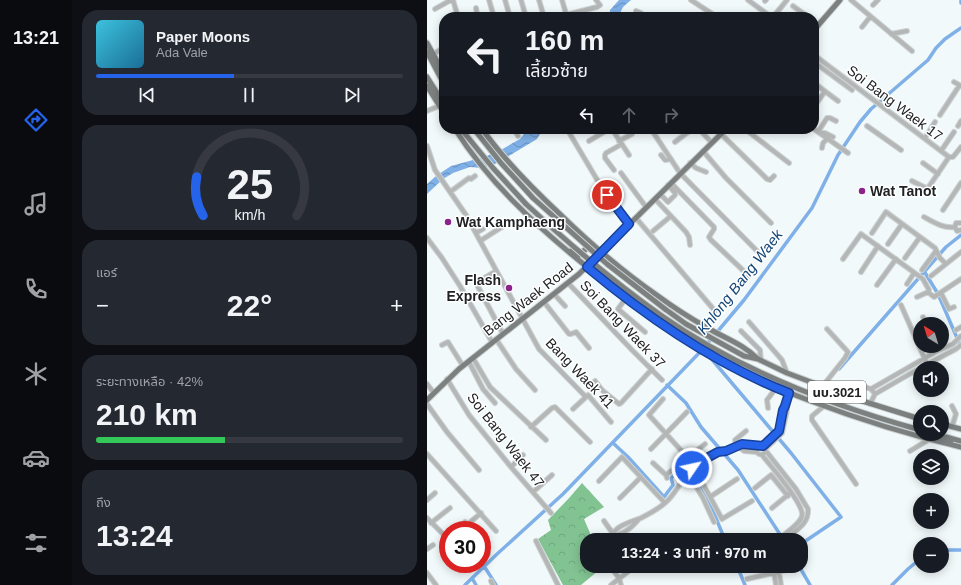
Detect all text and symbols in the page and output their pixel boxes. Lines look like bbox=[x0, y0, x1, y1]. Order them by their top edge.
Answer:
text: 160 m bbox=[525, 25, 604, 56]
text: 13:21 bbox=[13, 28, 59, 48]
text: Paper Moons bbox=[156, 28, 250, 45]
icon: left bbox=[459, 28, 511, 80]
text: Ada Vale bbox=[156, 45, 208, 60]
text: เลี้ยวซ้าย bbox=[525, 61, 588, 81]
street label: Soi Bang Waek 17 bbox=[844, 62, 946, 144]
icon: previous bbox=[136, 84, 158, 106]
icon: pause bbox=[238, 84, 260, 106]
icon: next bbox=[341, 84, 363, 106]
icon: left bbox=[576, 104, 598, 126]
icon: ahead bbox=[618, 104, 640, 126]
icon: right bbox=[660, 104, 682, 126]
icon: directions bbox=[22, 106, 50, 134]
text: 25 bbox=[226, 160, 273, 207]
pin bbox=[590, 178, 624, 212]
place label: Wat Tanot bbox=[870, 183, 936, 199]
icon: arrive bbox=[596, 184, 618, 206]
marker: Wat Tanot bbox=[857, 186, 867, 196]
icon: music bbox=[22, 190, 50, 218]
text: km/h bbox=[234, 206, 265, 222]
place label: Wat Kamphaeng bbox=[456, 214, 565, 230]
marker: Wat Kamphaeng bbox=[443, 217, 453, 227]
water label: Khlong Bang Waek bbox=[693, 225, 787, 337]
street label: Bang Waek Road bbox=[480, 259, 576, 339]
text: แอร์ bbox=[96, 265, 117, 280]
place label: Flash Express bbox=[447, 272, 501, 304]
icon: phone bbox=[22, 275, 50, 303]
street label: Soi Bang Waek 37 bbox=[577, 277, 669, 371]
marker: Flash Express bbox=[504, 283, 514, 293]
text: 22° bbox=[227, 289, 272, 322]
text: − bbox=[96, 293, 109, 318]
text: + bbox=[390, 293, 403, 318]
north arrow bbox=[913, 317, 949, 353]
map controls bbox=[913, 317, 949, 573]
street label: Bang Waek 41 bbox=[543, 335, 618, 412]
icon: climate bbox=[22, 360, 50, 388]
button: sound bbox=[913, 361, 949, 397]
text: ระยะทางเหลือ · 42% bbox=[96, 374, 203, 389]
road number: นบ.3021 bbox=[808, 381, 866, 403]
street label: Soi Bang Waek 47 bbox=[464, 390, 548, 491]
text: 210 km bbox=[96, 398, 198, 431]
button: search bbox=[913, 405, 949, 441]
icon: car bbox=[22, 444, 50, 472]
position arrow bbox=[671, 447, 713, 489]
button: layers bbox=[913, 449, 949, 485]
button: + bbox=[913, 493, 949, 529]
text: ถึง bbox=[96, 495, 111, 510]
text: 13:24 bbox=[96, 519, 173, 552]
speed limit sign: 30 bbox=[439, 521, 491, 573]
icon: filters bbox=[22, 529, 50, 557]
button: − bbox=[913, 537, 949, 573]
text: 13:24 · 3 นาที · 970 m bbox=[621, 544, 767, 561]

